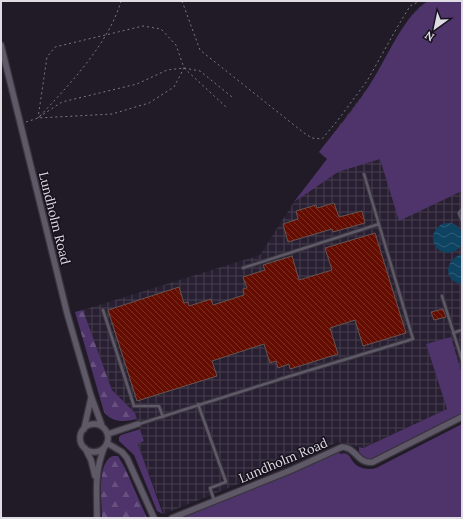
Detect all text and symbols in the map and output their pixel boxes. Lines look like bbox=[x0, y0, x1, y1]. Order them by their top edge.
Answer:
north arrow bbox=[415, 8, 455, 48]
text: N bbox=[422, 28, 437, 45]
street label: Lundholm Road bbox=[35, 170, 74, 267]
street label: Lundholm Road bbox=[236, 434, 330, 487]

